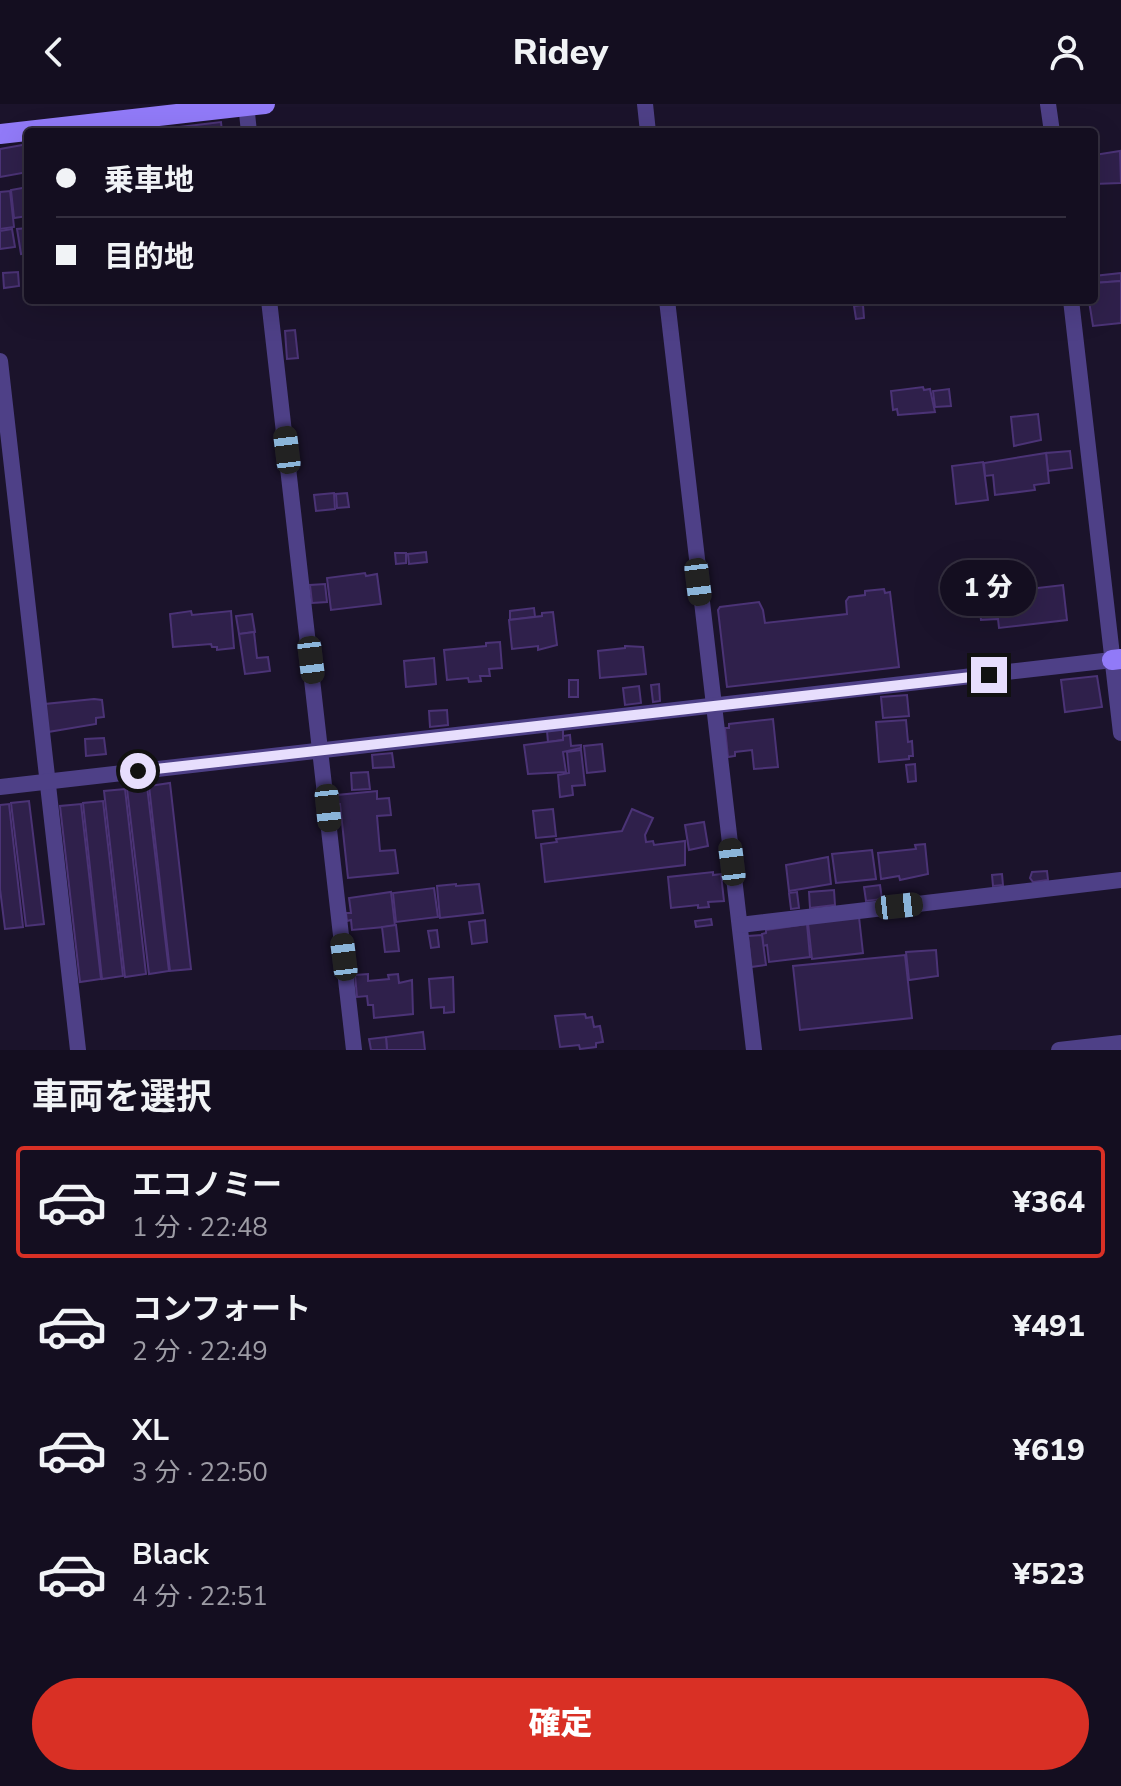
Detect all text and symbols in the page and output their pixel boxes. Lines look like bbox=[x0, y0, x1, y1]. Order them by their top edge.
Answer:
text: Ridey bbox=[513, 28, 608, 77]
icon: back bbox=[32, 30, 76, 74]
icon: person bbox=[1045, 30, 1089, 74]
text: 乗車地 bbox=[104, 160, 194, 201]
text: 目的地 bbox=[104, 237, 194, 278]
car bbox=[272, 425, 302, 475]
car bbox=[683, 557, 713, 607]
callout: 1 分 bbox=[941, 559, 1037, 615]
text: 1 分 bbox=[964, 570, 1012, 605]
car bbox=[296, 635, 326, 685]
route end bbox=[971, 657, 1007, 693]
route start bbox=[120, 753, 156, 789]
car bbox=[314, 783, 342, 833]
car bbox=[717, 837, 747, 887]
car bbox=[874, 892, 924, 920]
car bbox=[329, 932, 359, 982]
text: 車両を選択 bbox=[32, 1073, 212, 1122]
text: エコノミー bbox=[132, 1165, 282, 1206]
icon: car bbox=[36, 1166, 108, 1238]
text: ¥364 bbox=[1013, 1182, 1085, 1223]
text: 1 分 · 22:48 bbox=[132, 1210, 268, 1245]
text: コンフォート bbox=[132, 1289, 311, 1330]
icon: car bbox=[36, 1290, 108, 1362]
text: ¥491 bbox=[1013, 1306, 1085, 1347]
text: 2 分 · 22:49 bbox=[132, 1334, 268, 1369]
text: XL bbox=[132, 1410, 169, 1451]
icon: car bbox=[36, 1414, 108, 1486]
text: ¥619 bbox=[1013, 1430, 1085, 1471]
text: 3 分 · 22:50 bbox=[132, 1455, 268, 1490]
text: Black bbox=[132, 1534, 209, 1575]
icon: car bbox=[36, 1538, 108, 1610]
text: ¥523 bbox=[1013, 1554, 1085, 1595]
text: 4 分 · 22:51 bbox=[132, 1579, 268, 1614]
button: 確定 bbox=[32, 1678, 1089, 1770]

